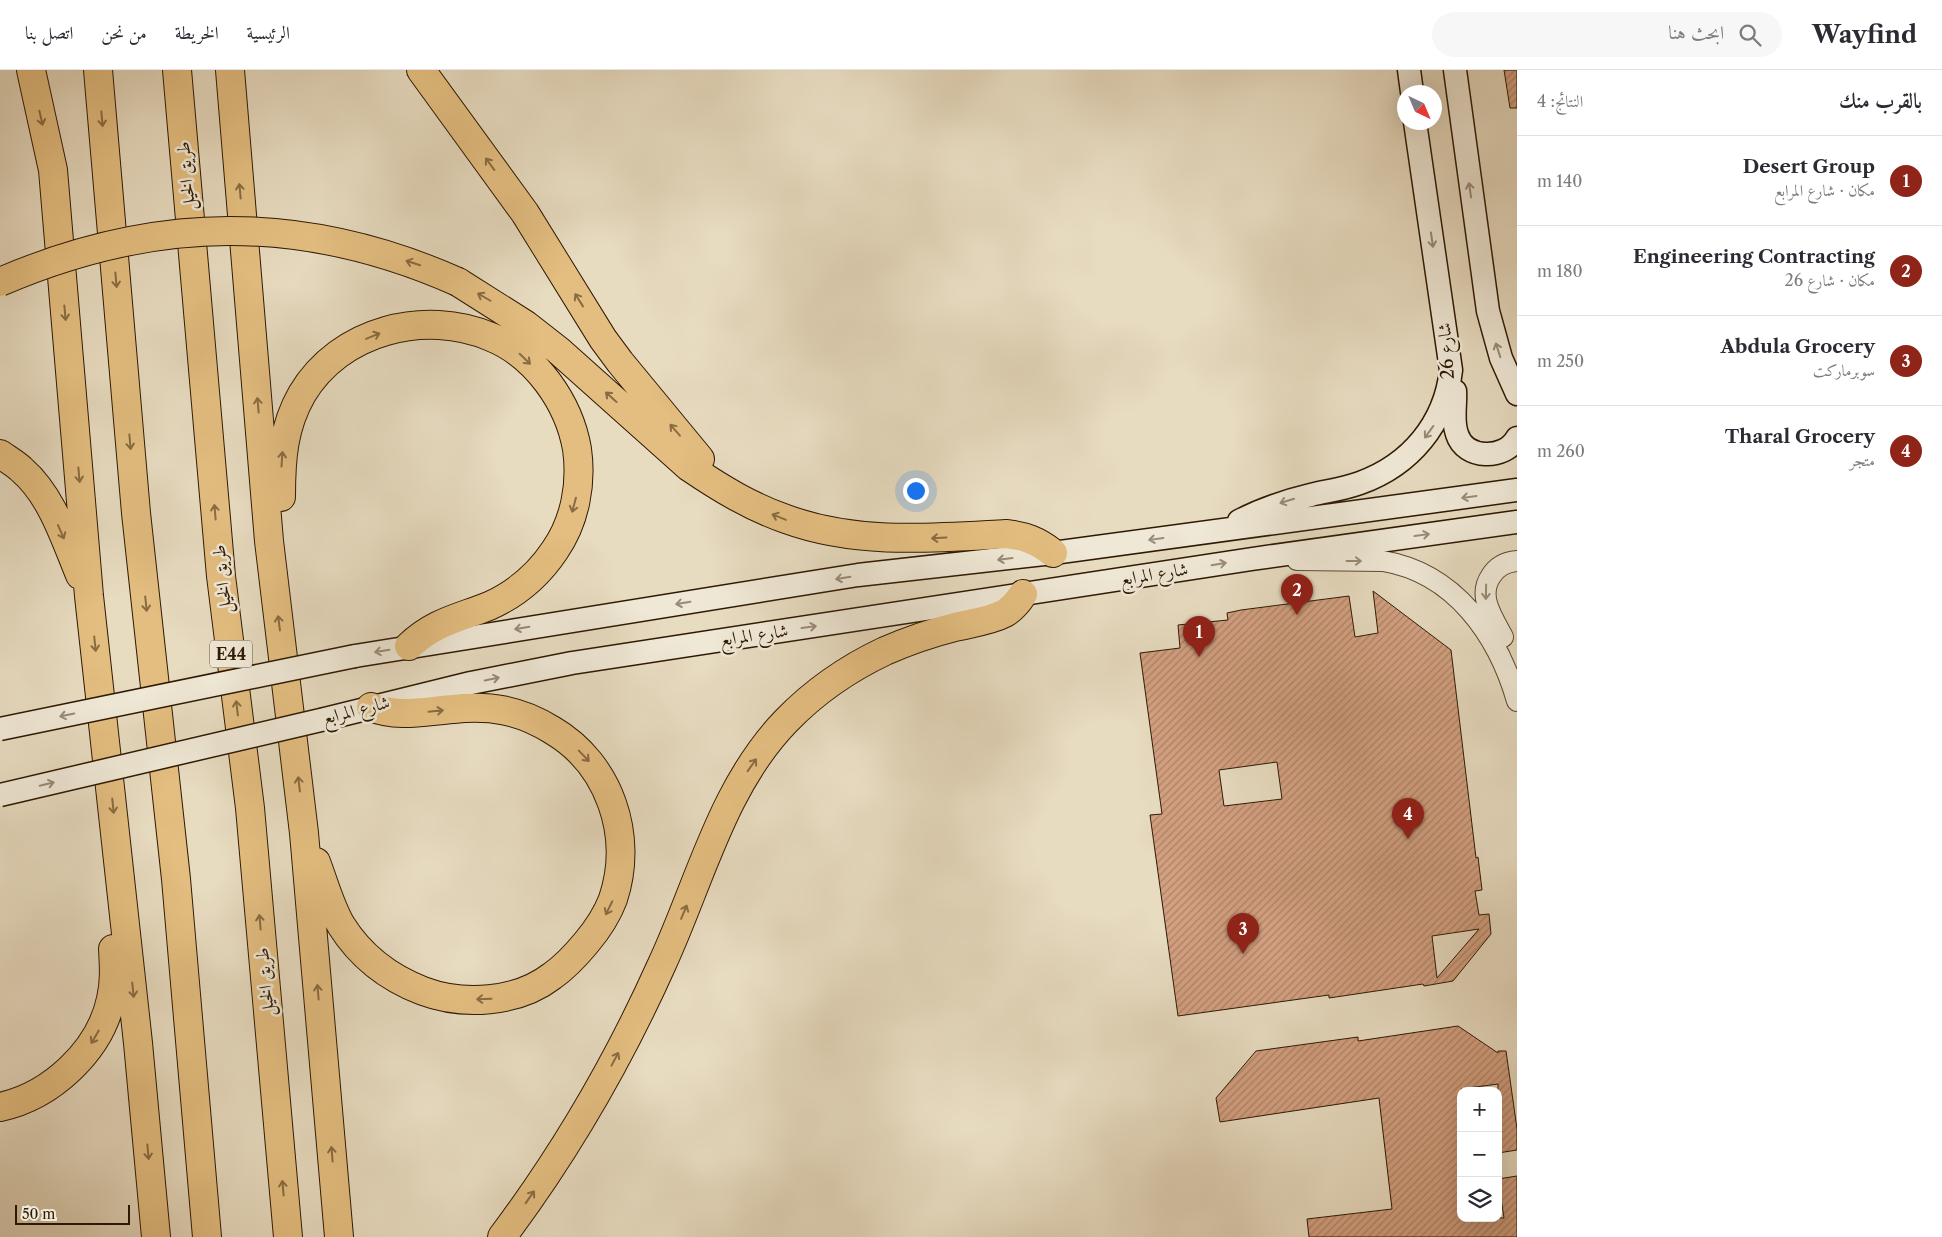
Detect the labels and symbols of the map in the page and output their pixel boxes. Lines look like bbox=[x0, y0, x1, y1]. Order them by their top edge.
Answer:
north arrow bbox=[1397, 85, 1442, 130]
one-way arrow bbox=[37, 109, 46, 125]
one-way arrow bbox=[97, 110, 107, 126]
street label: طريق الخيل bbox=[172, 141, 202, 211]
one-way arrow bbox=[485, 158, 496, 171]
one-way arrow bbox=[1465, 182, 1475, 198]
one-way arrow bbox=[235, 183, 245, 199]
one-way arrow bbox=[1427, 232, 1437, 248]
one-way arrow bbox=[405, 257, 421, 267]
one-way arrow bbox=[111, 272, 121, 288]
one-way arrow bbox=[477, 291, 491, 301]
one-way arrow bbox=[573, 293, 584, 307]
one-way arrow bbox=[60, 305, 70, 321]
street label: شارع 26 bbox=[1433, 322, 1463, 380]
one-way arrow bbox=[365, 330, 380, 340]
one-way arrow bbox=[1493, 342, 1502, 358]
one-way arrow bbox=[519, 353, 531, 365]
one-way arrow bbox=[605, 391, 618, 403]
one-way arrow bbox=[253, 397, 263, 413]
one-way arrow bbox=[670, 424, 681, 437]
one-way arrow bbox=[1424, 425, 1434, 439]
one-way arrow bbox=[126, 434, 135, 450]
one-way arrow bbox=[277, 452, 287, 468]
one-way arrow bbox=[74, 467, 84, 483]
your location bbox=[903, 478, 929, 504]
one-way arrow bbox=[1461, 492, 1477, 502]
one-way arrow bbox=[569, 497, 579, 513]
one-way arrow bbox=[1280, 497, 1296, 507]
one-way arrow bbox=[210, 504, 220, 520]
one-way arrow bbox=[772, 511, 787, 521]
one-way arrow bbox=[57, 524, 67, 539]
one-way arrow bbox=[1414, 530, 1430, 540]
one-way arrow bbox=[931, 533, 947, 542]
one-way arrow bbox=[1149, 534, 1165, 544]
street label: طريق الخيل bbox=[207, 543, 239, 614]
one-way arrow bbox=[997, 554, 1013, 564]
one-way arrow bbox=[1345, 556, 1361, 566]
street label: شارع المرابع bbox=[1118, 558, 1190, 595]
one-way arrow bbox=[1210, 559, 1226, 569]
one-way arrow bbox=[836, 573, 852, 583]
pin: 2 bbox=[1281, 574, 1313, 615]
one-way arrow bbox=[1482, 583, 1491, 599]
one-way arrow bbox=[141, 596, 151, 612]
one-way arrow bbox=[675, 598, 691, 608]
one-way arrow bbox=[274, 615, 284, 631]
pin: 1 bbox=[1183, 616, 1215, 657]
street label: شارع المرابع bbox=[718, 619, 790, 656]
one-way arrow bbox=[801, 622, 817, 632]
one-way arrow bbox=[515, 624, 531, 634]
one-way arrow bbox=[90, 636, 100, 652]
road number: E44 bbox=[210, 640, 252, 668]
one-way arrow bbox=[374, 646, 390, 656]
one-way arrow bbox=[483, 673, 499, 683]
street label: شارع المرابع bbox=[320, 691, 393, 734]
one-way arrow bbox=[232, 700, 242, 716]
one-way arrow bbox=[428, 706, 444, 716]
one-way arrow bbox=[59, 711, 75, 720]
one-way arrow bbox=[578, 750, 590, 763]
one-way arrow bbox=[747, 758, 757, 772]
one-way arrow bbox=[294, 776, 304, 792]
one-way arrow bbox=[39, 779, 55, 788]
one-way arrow bbox=[108, 798, 118, 814]
pin: 4 bbox=[1392, 798, 1424, 839]
one-way arrow bbox=[603, 900, 613, 915]
one-way arrow bbox=[680, 905, 689, 920]
pin: 3 bbox=[1227, 913, 1259, 954]
one-way arrow bbox=[255, 914, 265, 930]
street label: طريق الخيل bbox=[251, 947, 281, 1017]
one-way arrow bbox=[128, 982, 138, 998]
one-way arrow bbox=[313, 984, 323, 1000]
one-way arrow bbox=[476, 994, 492, 1004]
one-way arrow bbox=[90, 1030, 100, 1045]
one-way arrow bbox=[610, 1051, 620, 1066]
one-way arrow bbox=[143, 1144, 153, 1160]
one-way arrow bbox=[327, 1146, 337, 1162]
one-way arrow bbox=[279, 1181, 288, 1197]
one-way arrow bbox=[525, 1191, 535, 1205]
scale bar bbox=[15, 1202, 130, 1225]

